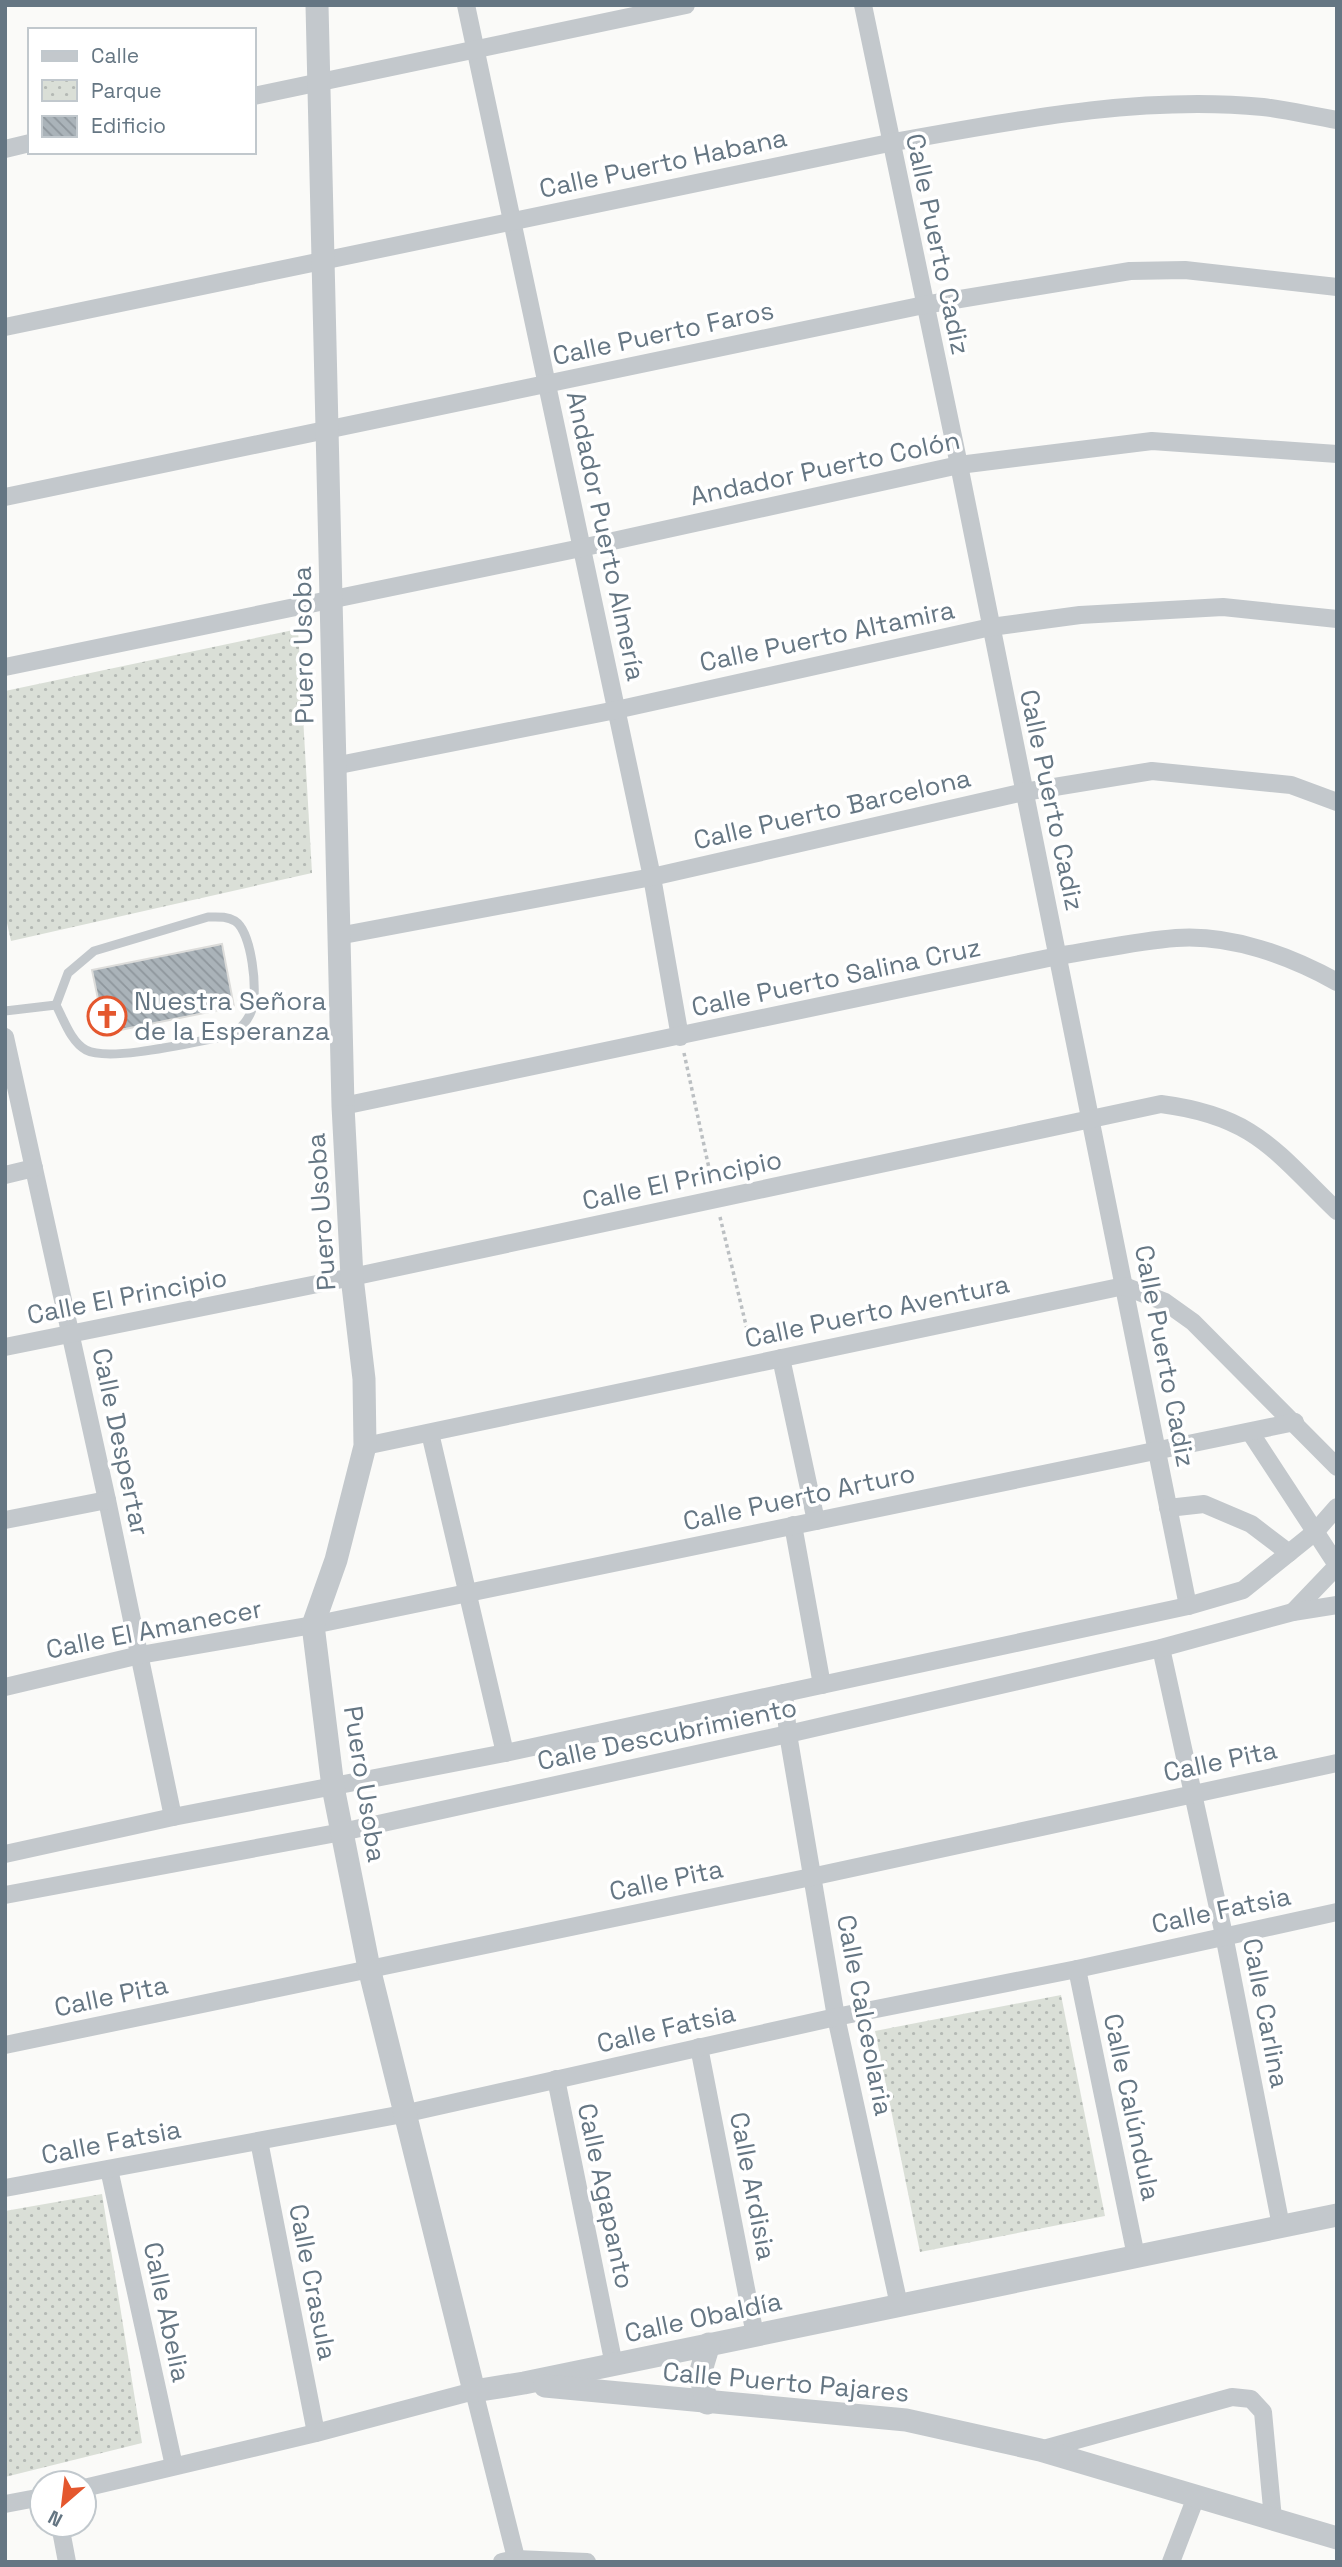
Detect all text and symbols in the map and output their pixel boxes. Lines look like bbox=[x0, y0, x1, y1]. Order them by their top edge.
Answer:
legend bbox=[28, 28, 256, 154]
text: Calle bbox=[91, 42, 139, 69]
text: Parque bbox=[91, 77, 162, 104]
text: Edificio bbox=[91, 112, 166, 139]
street label: Calle Puerto Habana bbox=[536, 120, 790, 206]
street label: Calle Puerto Cadiz bbox=[898, 130, 978, 358]
street label: Calle Puerto Faros bbox=[549, 293, 777, 373]
street label: Andador Puerto Almería bbox=[559, 388, 653, 684]
street label: Andador Puerto Colón bbox=[687, 423, 963, 513]
street label: Puero Usoba bbox=[285, 566, 321, 724]
street label: Calle Puerto Altamira bbox=[696, 592, 958, 680]
street label: Calle Puerto Cadiz bbox=[1012, 686, 1092, 914]
street label: Calle Puerto Barcelona bbox=[690, 761, 974, 857]
street label: Calle Puerto Salina Cruz bbox=[688, 930, 984, 1024]
place label: Nuestra Señora de la Esperanza bbox=[134, 984, 330, 1048]
church icon: Nuestra Señora de la Esperanza bbox=[86, 995, 128, 1037]
street label: Puero Usoba bbox=[299, 1132, 343, 1292]
street label: Calle El Principio bbox=[579, 1142, 785, 1218]
street label: Calle Puerto Cadiz bbox=[1127, 1242, 1203, 1470]
street label: Calle El Principio bbox=[24, 1260, 230, 1332]
street label: Calle Puerto Aventura bbox=[742, 1266, 1012, 1356]
street label: Calle Despertar bbox=[84, 1345, 158, 1539]
street label: Calle Puerto Arturo bbox=[680, 1456, 918, 1538]
street label: Calle El Amanecer bbox=[43, 1591, 265, 1667]
street label: Calle Descubrimiento bbox=[534, 1690, 800, 1778]
street label: Puero Usoba bbox=[336, 1703, 394, 1865]
street label: Calle Pita bbox=[1160, 1732, 1280, 1790]
street label: Calle Pita bbox=[606, 1851, 726, 1909]
street label: Calle Fatsia bbox=[1148, 1879, 1294, 1941]
street label: Calle Calceolaria bbox=[829, 1912, 901, 2118]
street label: Calle Carlina bbox=[1235, 1935, 1297, 2091]
street label: Calle Pita bbox=[51, 1967, 171, 2025]
street label: Calle Fatsia bbox=[593, 1996, 739, 2060]
street label: Calle Calúndula bbox=[1096, 2010, 1168, 2204]
street label: Calle Agapanto bbox=[570, 2100, 642, 2292]
street label: Calle Ardisia bbox=[722, 2109, 784, 2263]
street label: Calle Fatsia bbox=[38, 2112, 184, 2172]
street label: Calle Crasula bbox=[281, 2201, 345, 2363]
street label: Calle Abelia bbox=[136, 2239, 198, 2385]
street label: Calle Obaldía bbox=[621, 2284, 785, 2350]
street label: Calle Puerto Pajares bbox=[661, 2354, 911, 2410]
north arrow bbox=[28, 2469, 98, 2539]
text: N bbox=[44, 2505, 67, 2533]

